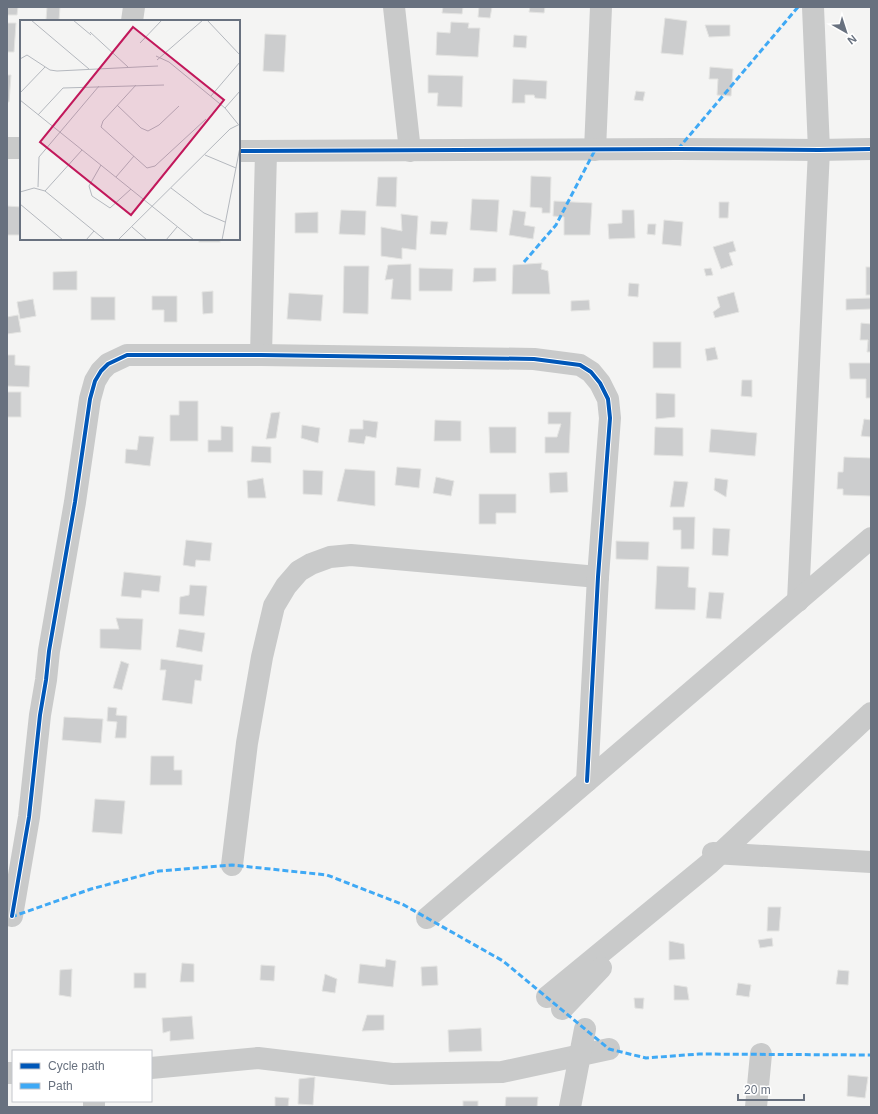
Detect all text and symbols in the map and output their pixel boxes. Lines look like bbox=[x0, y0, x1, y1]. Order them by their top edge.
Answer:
north arrow bbox=[826, 12, 866, 52]
inset map bbox=[20, 20, 240, 240]
text: N bbox=[845, 33, 859, 47]
legend bbox=[12, 1050, 152, 1102]
text: Cycle path bbox=[48, 1059, 105, 1073]
scale bar bbox=[738, 1076, 804, 1102]
text: Path bbox=[48, 1079, 73, 1093]
text: 20 m bbox=[744, 1083, 771, 1097]

